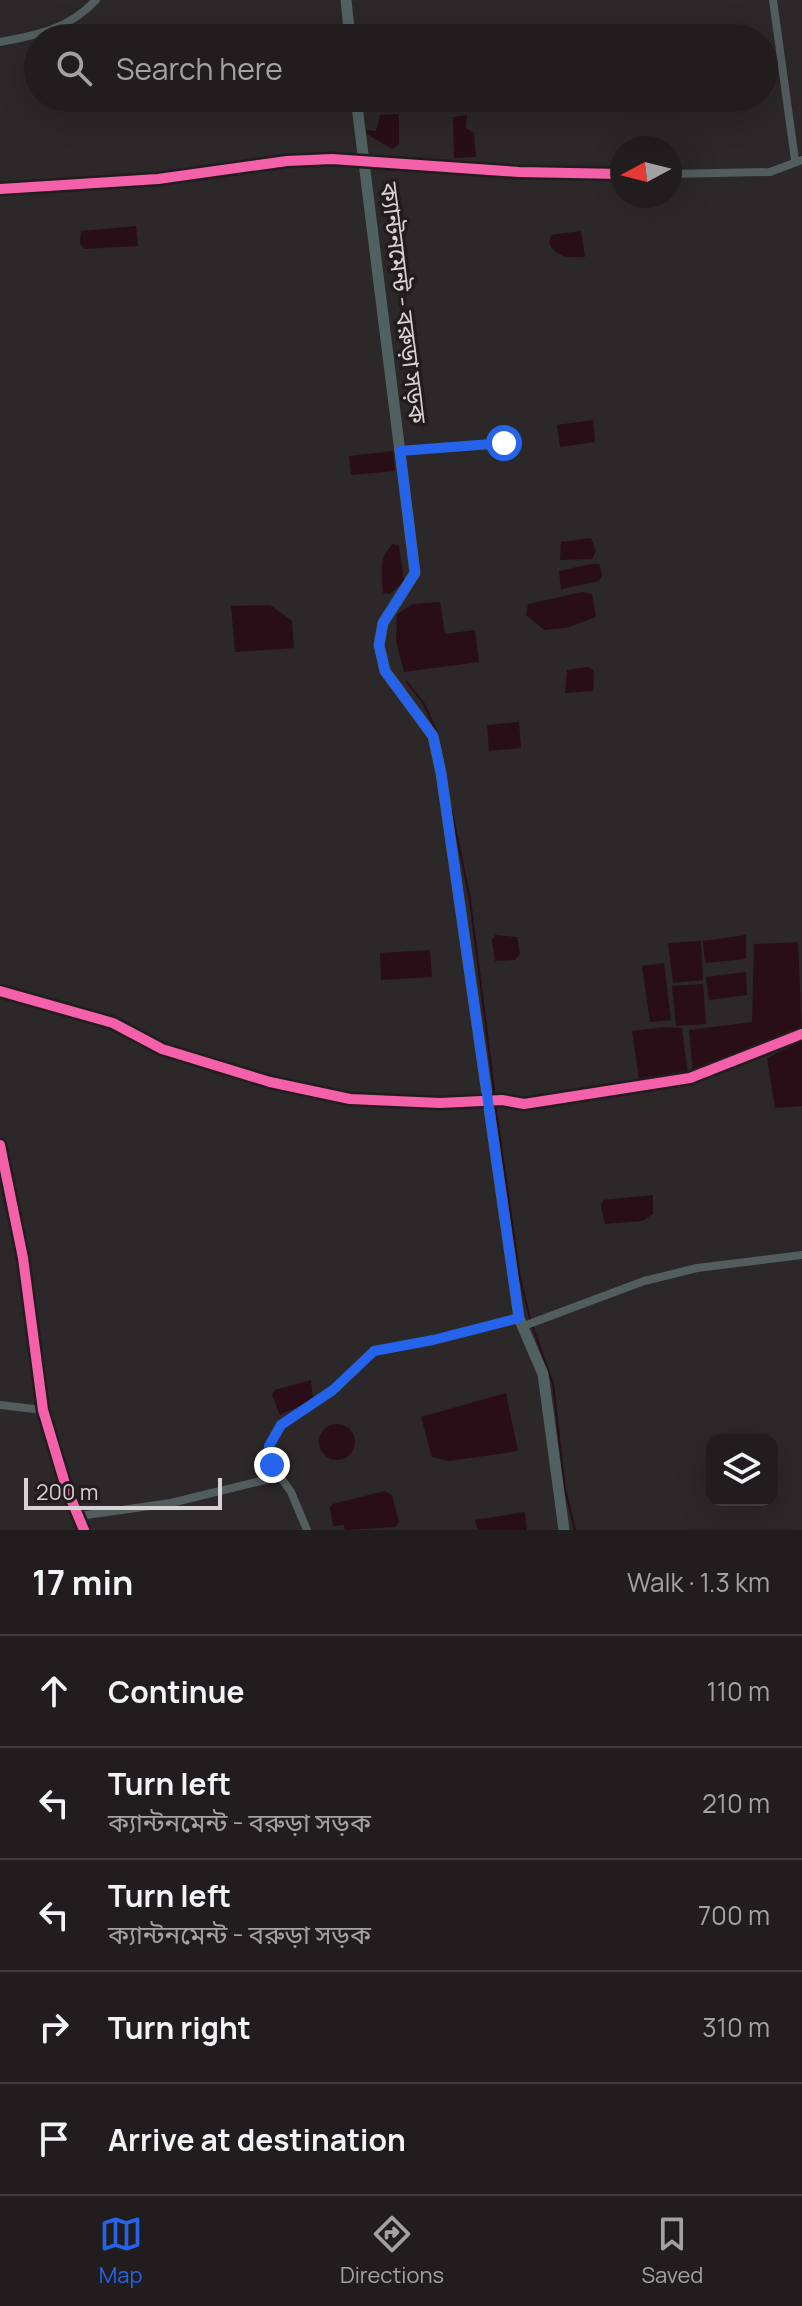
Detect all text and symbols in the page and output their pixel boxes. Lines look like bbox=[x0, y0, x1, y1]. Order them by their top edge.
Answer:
search box bbox=[24, 24, 778, 112]
icon: search bbox=[52, 46, 96, 90]
text: Search here bbox=[116, 48, 283, 89]
north arrow bbox=[610, 136, 682, 208]
street label: ক্যান্টনমেন্ট - বরুড়া সড়ক bbox=[373, 179, 436, 426]
route start bbox=[486, 425, 522, 461]
map controls bbox=[706, 1434, 778, 1506]
button: layers bbox=[706, 1434, 778, 1506]
route end bbox=[254, 1447, 290, 1483]
scale bar bbox=[24, 1474, 222, 1510]
text: 200 m bbox=[36, 1477, 98, 1507]
text: 17 min bbox=[32, 1559, 133, 1605]
text: Walk · 1.3 km bbox=[627, 1564, 770, 1600]
icon: ahead bbox=[32, 1669, 76, 1713]
text: Continue bbox=[108, 1671, 244, 1712]
text: 110 m bbox=[707, 1673, 770, 1709]
text: Turn left bbox=[108, 1763, 231, 1804]
icon: left bbox=[32, 1781, 76, 1825]
text: 210 m bbox=[702, 1785, 770, 1821]
text: ক্যান্টনমেন্ট - বরুড়া সড়ক bbox=[108, 1804, 371, 1840]
text: Turn left bbox=[108, 1875, 231, 1916]
icon: left bbox=[32, 1893, 76, 1937]
text: 700 m bbox=[698, 1897, 770, 1933]
text: ক্যান্টনমেন্ট - বরুড়া সড়ক bbox=[108, 1916, 371, 1952]
icon: right bbox=[32, 2005, 76, 2049]
text: Turn right bbox=[108, 2007, 251, 2048]
text: 310 m bbox=[702, 2009, 770, 2045]
icon: arrive bbox=[32, 2117, 76, 2161]
text: Arrive at destination bbox=[108, 2119, 406, 2160]
tab: Map bbox=[99, 2212, 143, 2290]
tab: Directions bbox=[340, 2212, 444, 2290]
tab: Saved bbox=[641, 2212, 703, 2290]

